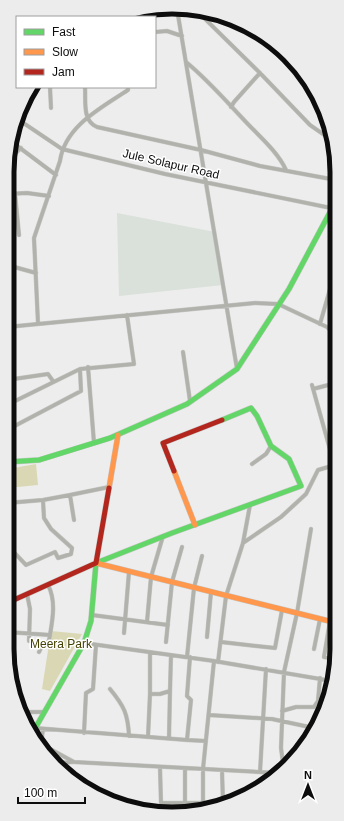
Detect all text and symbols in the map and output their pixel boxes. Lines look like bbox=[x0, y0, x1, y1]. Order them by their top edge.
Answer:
legend bbox=[16, 16, 156, 88]
text: Fast bbox=[52, 25, 76, 39]
text: Slow bbox=[52, 45, 78, 59]
text: Jam bbox=[52, 65, 75, 79]
street label: Jule Solapur Road bbox=[121, 146, 221, 182]
park label: Meera Park bbox=[30, 637, 93, 651]
north arrow bbox=[288, 765, 328, 805]
text: N bbox=[304, 769, 312, 781]
scale bar bbox=[18, 779, 85, 805]
text: 100 m bbox=[24, 786, 57, 800]

